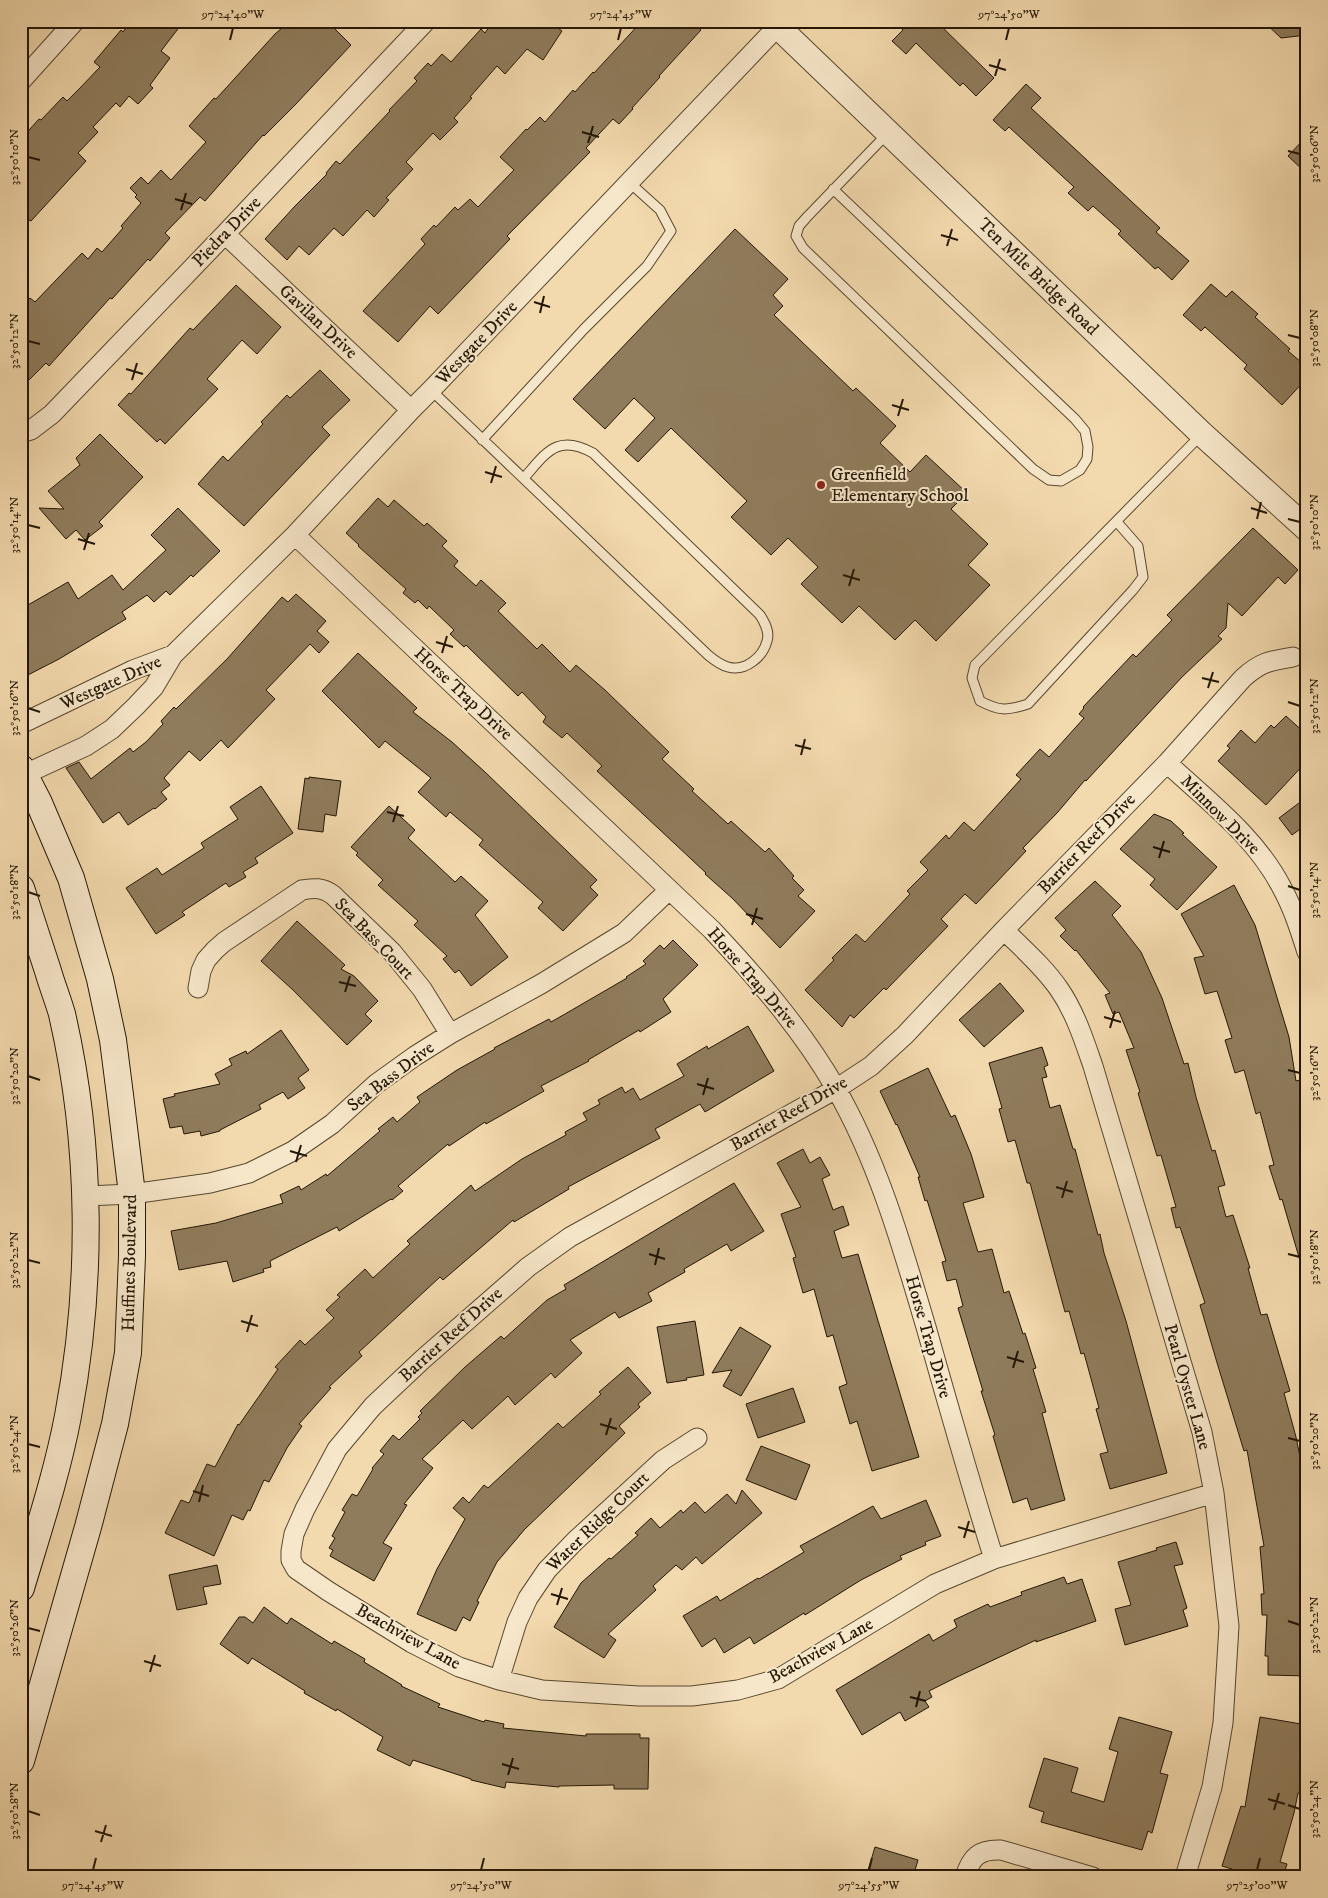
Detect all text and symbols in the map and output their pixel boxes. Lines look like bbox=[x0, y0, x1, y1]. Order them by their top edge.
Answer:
text: 97°24'40"W bbox=[201, 7, 265, 22]
text: 97°24'45"W bbox=[589, 7, 653, 22]
text: 97°24'50"W bbox=[977, 7, 1041, 22]
text: 32°50'06"N bbox=[1307, 125, 1322, 183]
text: 32°50'10"N bbox=[7, 129, 22, 185]
street label: Piedra Drive bbox=[188, 192, 266, 272]
street label: Ten Mile Bridge Road bbox=[973, 214, 1103, 340]
street label: Gavilan Drive bbox=[274, 280, 362, 364]
street label: Westgate Drive bbox=[431, 296, 523, 390]
text: 32°50'08"N bbox=[1307, 309, 1322, 367]
text: 32°50'12"N bbox=[7, 313, 22, 369]
place label: Greenfield Elementary School bbox=[831, 464, 969, 507]
marker: Greenfield Elementary School bbox=[815, 479, 827, 491]
text: 32°50'10"N bbox=[1307, 494, 1322, 550]
text: 32°50'14"N bbox=[7, 496, 22, 553]
street label: Horse Trap Drive bbox=[409, 643, 517, 745]
street label: Westgate Drive bbox=[56, 651, 165, 716]
text: 32°50'12"N bbox=[1307, 678, 1322, 734]
text: 32°50'16"N bbox=[7, 680, 22, 736]
street label: Minnow Drive bbox=[1175, 770, 1265, 860]
street label: Barrier Reef Drive bbox=[1033, 789, 1141, 899]
text: 32°50'14"N bbox=[1307, 861, 1322, 918]
text: 32°50'18"N bbox=[7, 864, 22, 920]
street label: Sea Bass Court bbox=[330, 894, 419, 985]
street label: Horse Trap Drive bbox=[702, 923, 802, 1033]
street label: Sea Bass Drive bbox=[343, 1037, 439, 1117]
text: 32°50'16"N bbox=[1307, 1045, 1322, 1101]
text: 32°50'20"N bbox=[7, 1047, 22, 1105]
street label: Barrier Reef Drive bbox=[727, 1072, 851, 1156]
street label: Huffines Boulevard bbox=[118, 1194, 142, 1332]
text: 32°50'18"N bbox=[1307, 1229, 1322, 1285]
text: 32°50'22"N bbox=[7, 1231, 22, 1289]
street label: Horse Trap Drive bbox=[900, 1273, 956, 1401]
street label: Barrier Reef Drive bbox=[395, 1283, 507, 1387]
street label: Pearl Oyster Lane bbox=[1159, 1322, 1215, 1452]
text: 32°50'20"N bbox=[1307, 1412, 1322, 1470]
text: 32°50'24"N bbox=[7, 1415, 22, 1473]
street label: Water Ridge Court bbox=[541, 1467, 654, 1577]
text: 32°50'22"N bbox=[1307, 1596, 1322, 1654]
text: 32°50'26"N bbox=[7, 1599, 22, 1657]
street label: Beachview Lane bbox=[352, 1599, 464, 1675]
street label: Beachview Lane bbox=[765, 1613, 877, 1689]
text: 32°50'24"N bbox=[1307, 1780, 1322, 1838]
text: 32°50'28"N bbox=[7, 1782, 22, 1840]
text: 97°24'45"W bbox=[61, 1878, 125, 1893]
text: 97°24'50"W bbox=[449, 1878, 513, 1893]
text: 97°24'55"W bbox=[838, 1878, 900, 1893]
text: 97°25'00"W bbox=[1226, 1878, 1288, 1893]

